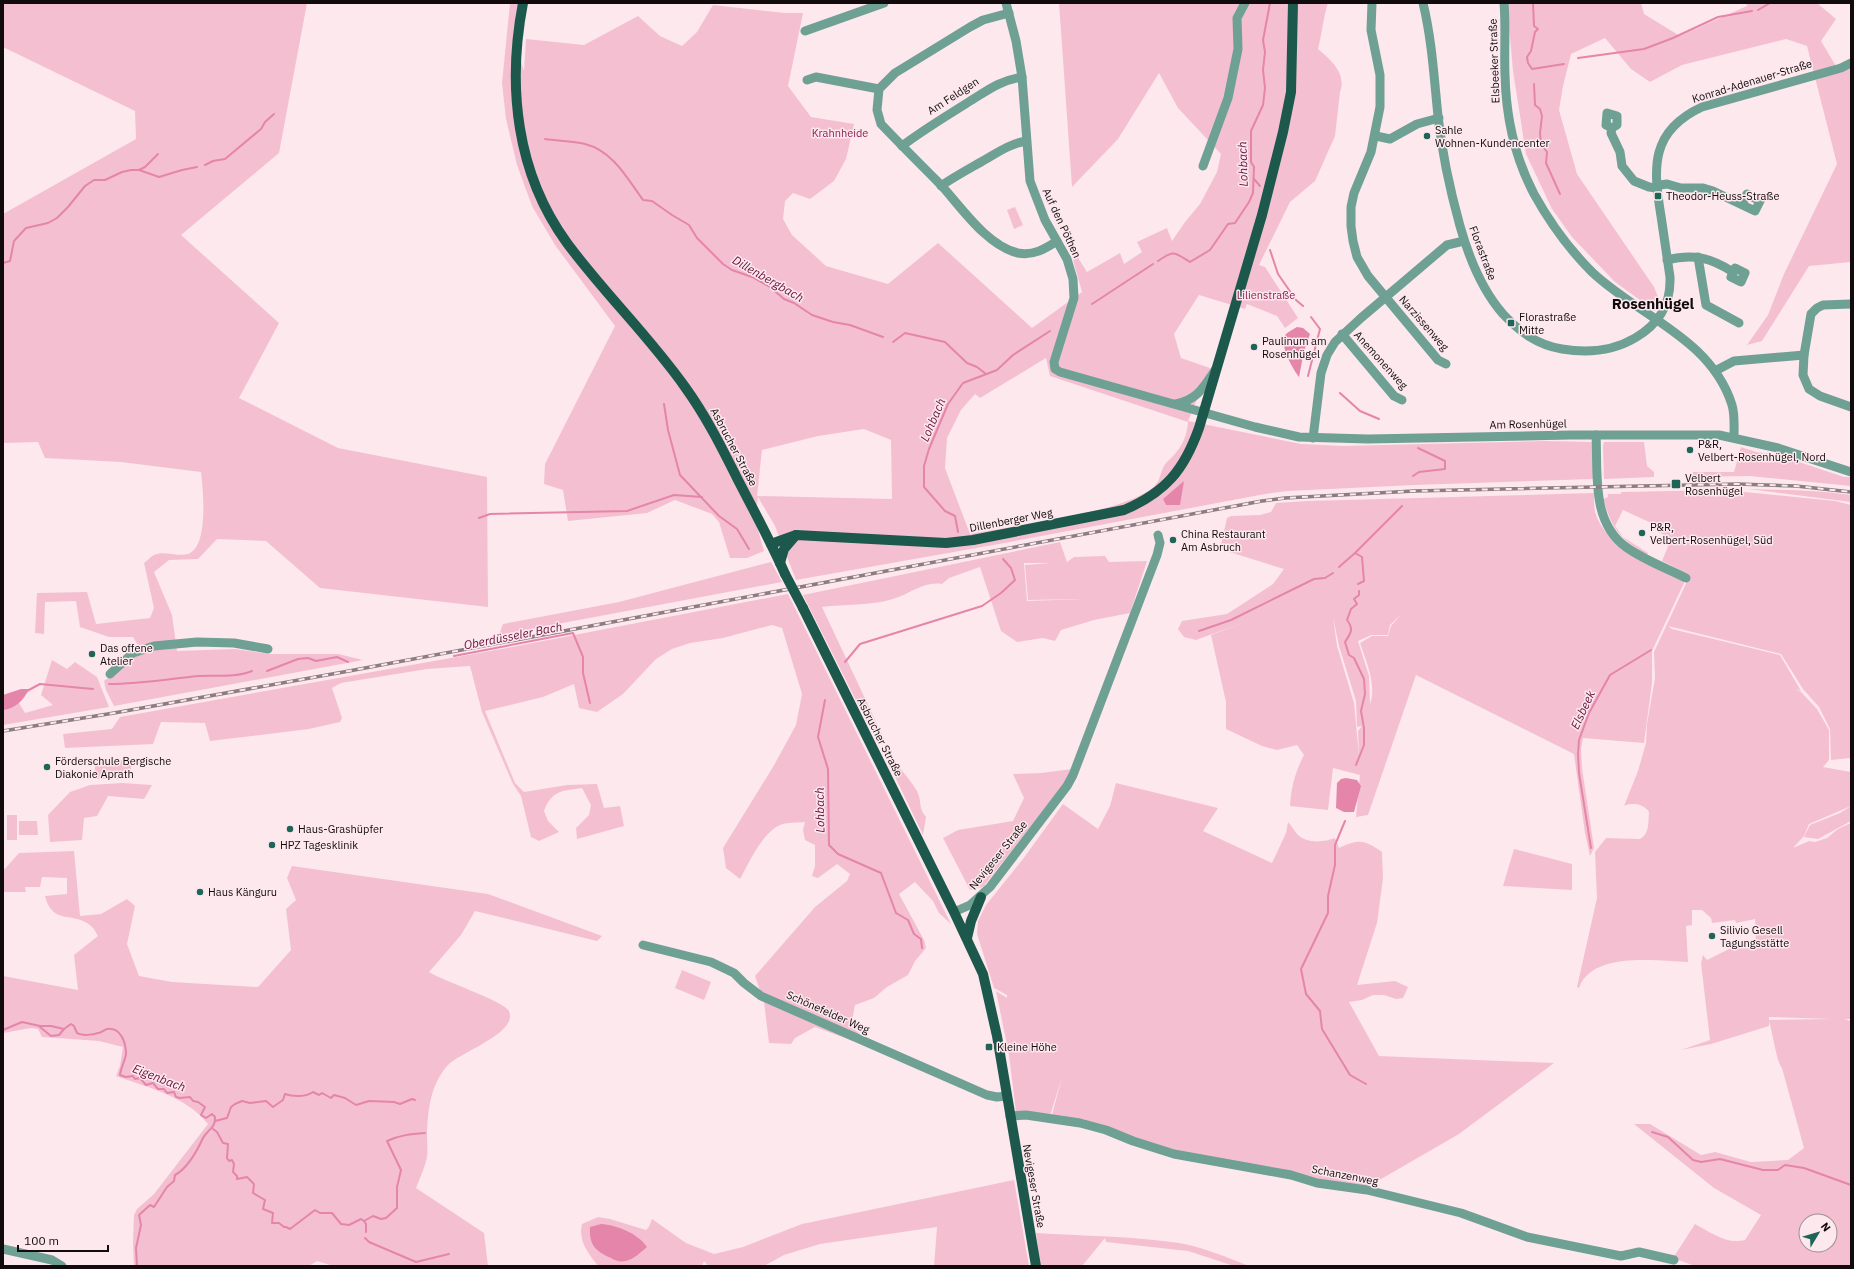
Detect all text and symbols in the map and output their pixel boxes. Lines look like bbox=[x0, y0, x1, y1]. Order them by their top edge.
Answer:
street label: Elsbeeker Straße bbox=[1486, 18, 1502, 104]
street label: Konrad-Adenauer-Straße bbox=[1690, 56, 1814, 106]
street label: Am Feldgen bbox=[925, 74, 981, 118]
place label: Sahle Wohnen-Kundencenter bbox=[1435, 123, 1550, 150]
park label: Krahnheide bbox=[812, 126, 868, 140]
marker: Sahle Wohnen-Kundencenter bbox=[1422, 131, 1432, 141]
water label: Lohbach bbox=[1234, 141, 1251, 187]
street label: Auf den Pöthen bbox=[1040, 186, 1084, 260]
place label: Theodor-Heuss-Straße bbox=[1666, 189, 1779, 203]
marker: Theodor-Heuss-Straße bbox=[1653, 191, 1663, 201]
street label: Florastraße bbox=[1466, 224, 1500, 282]
water label: Dillenbergbach bbox=[730, 252, 807, 305]
park label: Lilienstraße bbox=[1237, 288, 1295, 302]
street label: Narzissenweg bbox=[1396, 292, 1452, 354]
district label: Rosenhügel bbox=[1612, 294, 1695, 313]
place label: Florastraße Mitte bbox=[1519, 310, 1576, 337]
marker: Florastraße Mitte bbox=[1506, 318, 1516, 328]
street label: Anemonenweg bbox=[1351, 328, 1411, 392]
place label: Paulinum am Rosenhügel bbox=[1262, 334, 1327, 361]
marker: Paulinum am Rosenhügel bbox=[1249, 342, 1259, 352]
water label: Lohbach bbox=[917, 396, 948, 444]
street label: Asbrucher Straße bbox=[707, 405, 761, 489]
street label: Am Rosenhügel bbox=[1489, 416, 1567, 432]
place label: P&R, Velbert-Rosenhügel, Nord bbox=[1698, 437, 1826, 464]
marker: P&R, Velbert-Rosenhügel, Nord bbox=[1685, 445, 1695, 455]
place label: Velbert Rosenhügel bbox=[1685, 471, 1743, 498]
marker: Velbert Rosenhügel bbox=[1670, 478, 1682, 490]
street label: Dillenberger Weg bbox=[968, 505, 1054, 535]
place label: P&R, Velbert-Rosenhügel, Süd bbox=[1650, 520, 1773, 547]
place label: China Restaurant Am Asbruch bbox=[1181, 527, 1266, 554]
marker: P&R, Velbert-Rosenhügel, Süd bbox=[1637, 528, 1647, 538]
marker: China Restaurant Am Asbruch bbox=[1168, 535, 1178, 545]
water label: Oberdüsseler Bach bbox=[462, 619, 564, 652]
place label: Das offene Atelier bbox=[100, 641, 153, 668]
marker: Das offene Atelier bbox=[87, 649, 97, 659]
water label: Elsbeek bbox=[1567, 687, 1598, 732]
street label: Asbrucher Straße bbox=[854, 695, 906, 779]
place label: Förderschule Bergische Diakonie Aprath bbox=[55, 754, 171, 781]
marker: Förderschule Bergische Diakonie Aprath bbox=[42, 762, 52, 772]
water label: Lohbach bbox=[812, 787, 827, 833]
street label: Nevigeser Straße bbox=[966, 818, 1030, 892]
place label: Haus-Grashüpfer bbox=[298, 822, 383, 836]
marker: Haus-Grashüpfer bbox=[285, 824, 295, 834]
place label: HPZ Tagesklinik bbox=[280, 838, 358, 852]
marker: HPZ Tagesklinik bbox=[267, 840, 277, 850]
place label: Haus Känguru bbox=[208, 885, 277, 899]
marker: Haus Känguru bbox=[195, 887, 205, 897]
place label: Silivio Gesell Tagungsstätte bbox=[1720, 923, 1789, 950]
marker: Silivio Gesell Tagungsstätte bbox=[1707, 931, 1717, 941]
street label: Schönefelder Weg bbox=[784, 987, 872, 1037]
place label: Kleine Höhe bbox=[997, 1040, 1057, 1054]
marker: Kleine Höhe bbox=[984, 1042, 994, 1052]
water label: Eigenbach bbox=[131, 1061, 188, 1095]
street label: Nevigeser Straße bbox=[1020, 1143, 1048, 1229]
street label: Schanzenweg bbox=[1310, 1162, 1380, 1188]
north arrow bbox=[1798, 1213, 1838, 1253]
text: N bbox=[1818, 1219, 1834, 1234]
scale bar bbox=[18, 1227, 108, 1253]
text: 100 m bbox=[24, 1233, 59, 1248]

